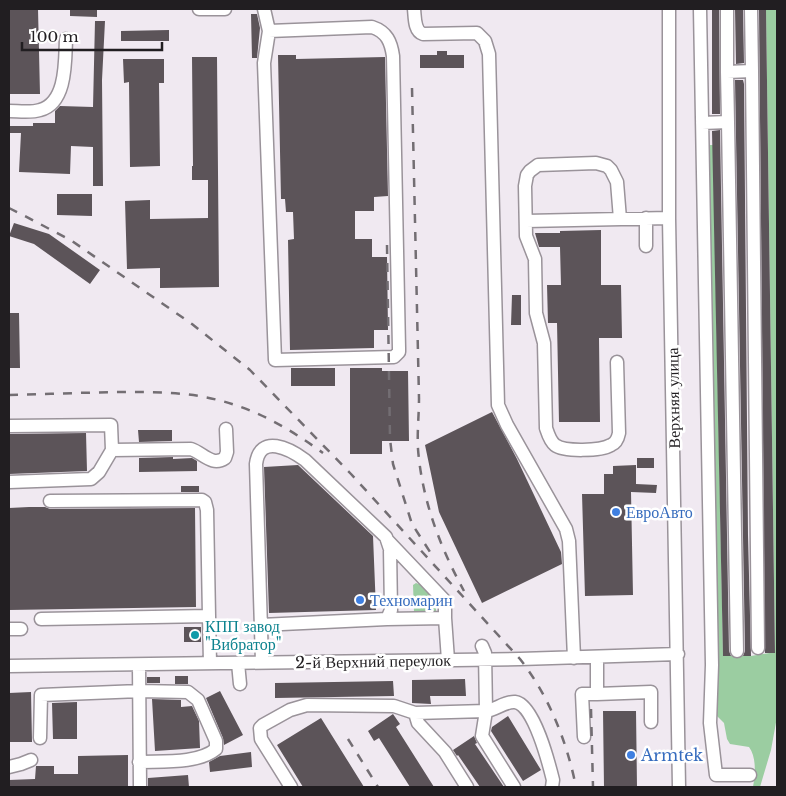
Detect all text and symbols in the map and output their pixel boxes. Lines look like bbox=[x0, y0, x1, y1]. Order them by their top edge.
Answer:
scale bar bbox=[22, 20, 162, 52]
text: 100 m bbox=[30, 27, 79, 46]
street label: Верхняя улица bbox=[662, 347, 684, 449]
place label: ЕвроАвто bbox=[626, 502, 693, 522]
marker: ЕвроАвто bbox=[610, 506, 622, 518]
place label: Техномарин bbox=[370, 590, 453, 610]
marker: Техномарин bbox=[354, 594, 366, 606]
place label: КПП завод "Вибратор" bbox=[205, 616, 282, 654]
marker: КПП завод "Вибратор" bbox=[189, 629, 201, 641]
street label: 2-й Верхний переулок bbox=[295, 650, 451, 672]
place label: Armtek bbox=[640, 745, 703, 765]
marker: Armtek bbox=[625, 749, 637, 761]

